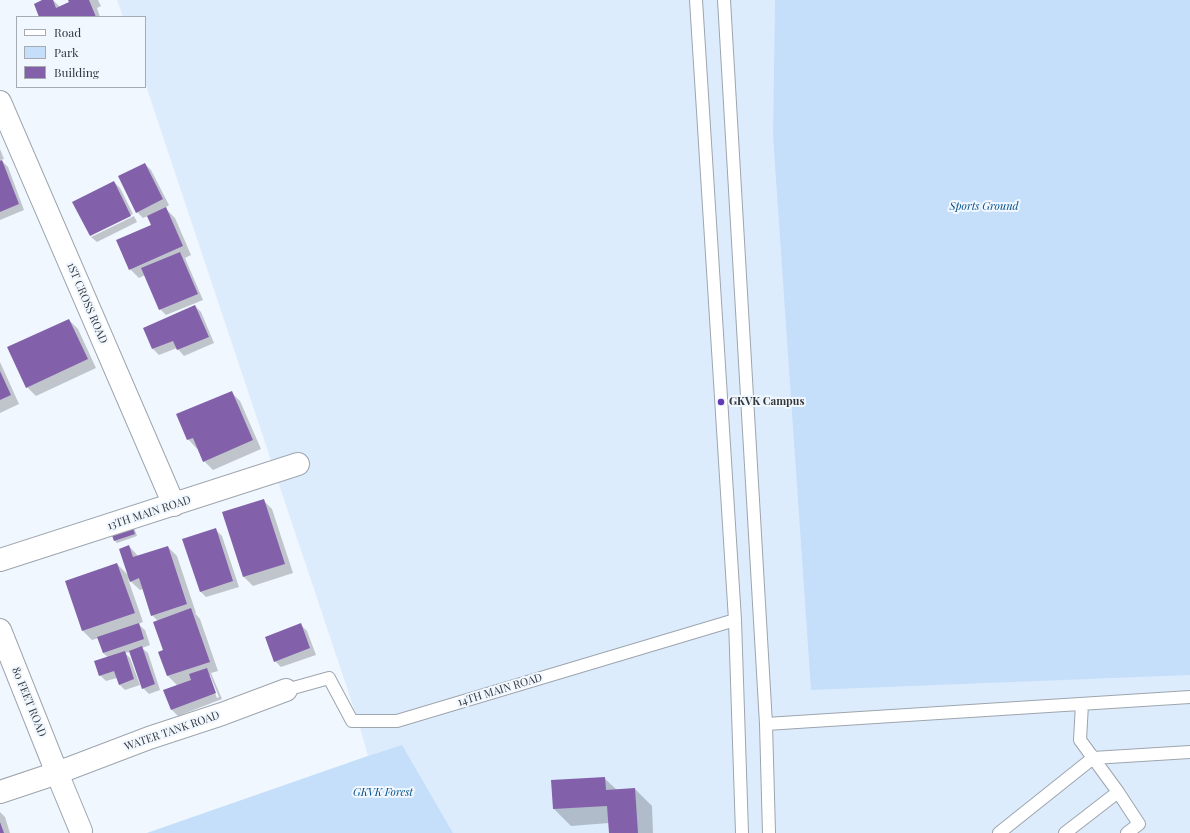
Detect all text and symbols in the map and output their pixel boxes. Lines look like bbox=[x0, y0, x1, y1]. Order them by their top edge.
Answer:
legend bbox=[16, 16, 146, 88]
text: Road bbox=[54, 24, 81, 40]
text: Park bbox=[54, 44, 79, 60]
text: Building bbox=[54, 64, 99, 80]
park label: Sports Ground bbox=[950, 200, 1018, 214]
street label: 1ST CROSS ROAD bbox=[64, 260, 110, 346]
place label: GKVK Campus bbox=[729, 395, 804, 409]
marker: GKVK Campus bbox=[716, 397, 726, 407]
street label: 13TH MAIN ROAD bbox=[106, 493, 192, 533]
street label: 80 FEET ROAD bbox=[9, 665, 49, 739]
street label: 14TH MAIN ROAD bbox=[456, 671, 544, 709]
street label: WATER TANK ROAD bbox=[123, 709, 221, 753]
park label: GKVK Forest bbox=[353, 786, 413, 800]

